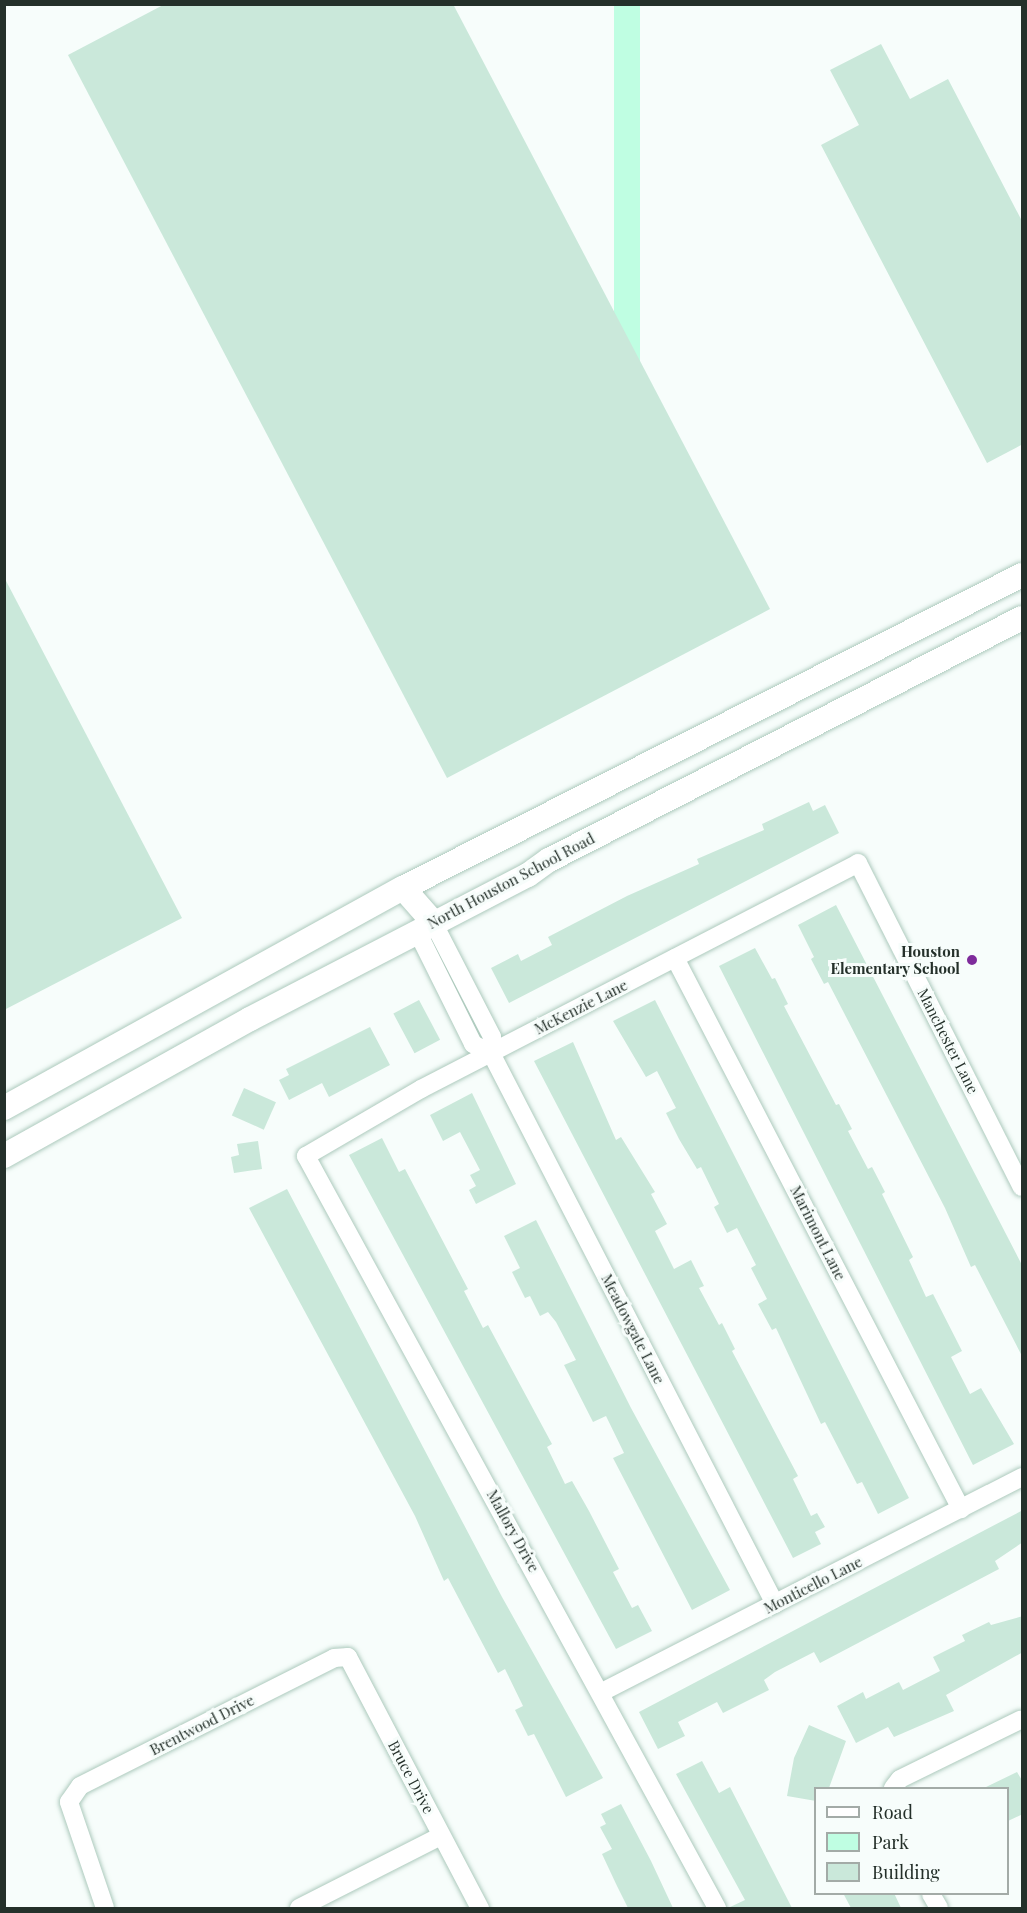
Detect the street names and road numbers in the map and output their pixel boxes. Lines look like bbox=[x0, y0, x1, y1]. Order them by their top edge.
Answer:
street label: North Houston School Road bbox=[424, 829, 598, 933]
street label: McKenzie Lane bbox=[531, 976, 631, 1038]
street label: Manchester Lane bbox=[914, 985, 982, 1097]
street label: Marimont Lane bbox=[786, 1183, 850, 1283]
street label: Meadowgate Lane bbox=[598, 1271, 668, 1387]
street label: Mallory Drive bbox=[483, 1486, 543, 1576]
street label: Monticello Lane bbox=[761, 1553, 865, 1617]
street label: Brentwood Drive bbox=[147, 1691, 257, 1759]
street label: Bruce Drive bbox=[384, 1737, 438, 1817]

